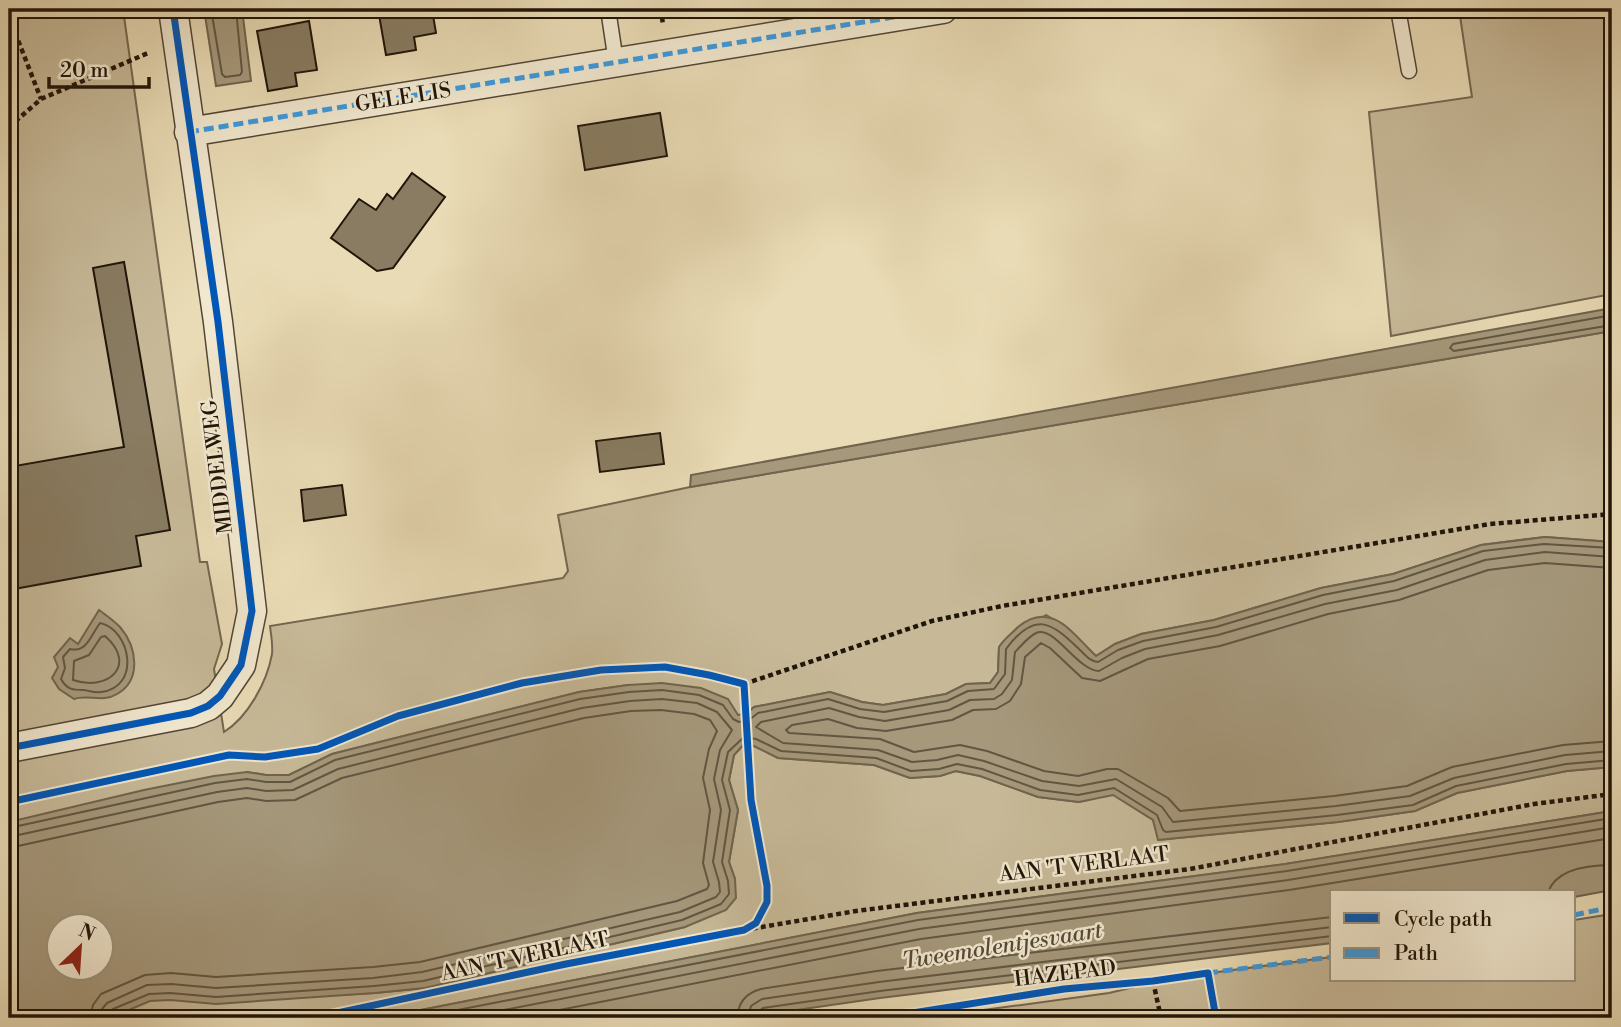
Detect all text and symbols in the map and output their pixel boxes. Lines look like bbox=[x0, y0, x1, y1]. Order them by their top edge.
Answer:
scale bar bbox=[49, 46, 149, 90]
text: 20 m bbox=[60, 58, 109, 84]
street label: GELE LIS bbox=[353, 78, 453, 118]
street label: MIDDELWEG bbox=[197, 398, 239, 535]
street label: AAN 'T VERLAAT bbox=[997, 842, 1171, 888]
legend bbox=[1330, 890, 1576, 982]
text: Cycle path bbox=[1394, 907, 1493, 933]
north arrow bbox=[46, 912, 116, 982]
water label: Tweemolentjesvaart bbox=[900, 916, 1105, 976]
text: N bbox=[75, 918, 99, 947]
street label: AAN 'T VERLAAT bbox=[438, 926, 612, 988]
text: Path bbox=[1394, 941, 1439, 967]
street label: HAZEPAD bbox=[1013, 955, 1118, 993]

